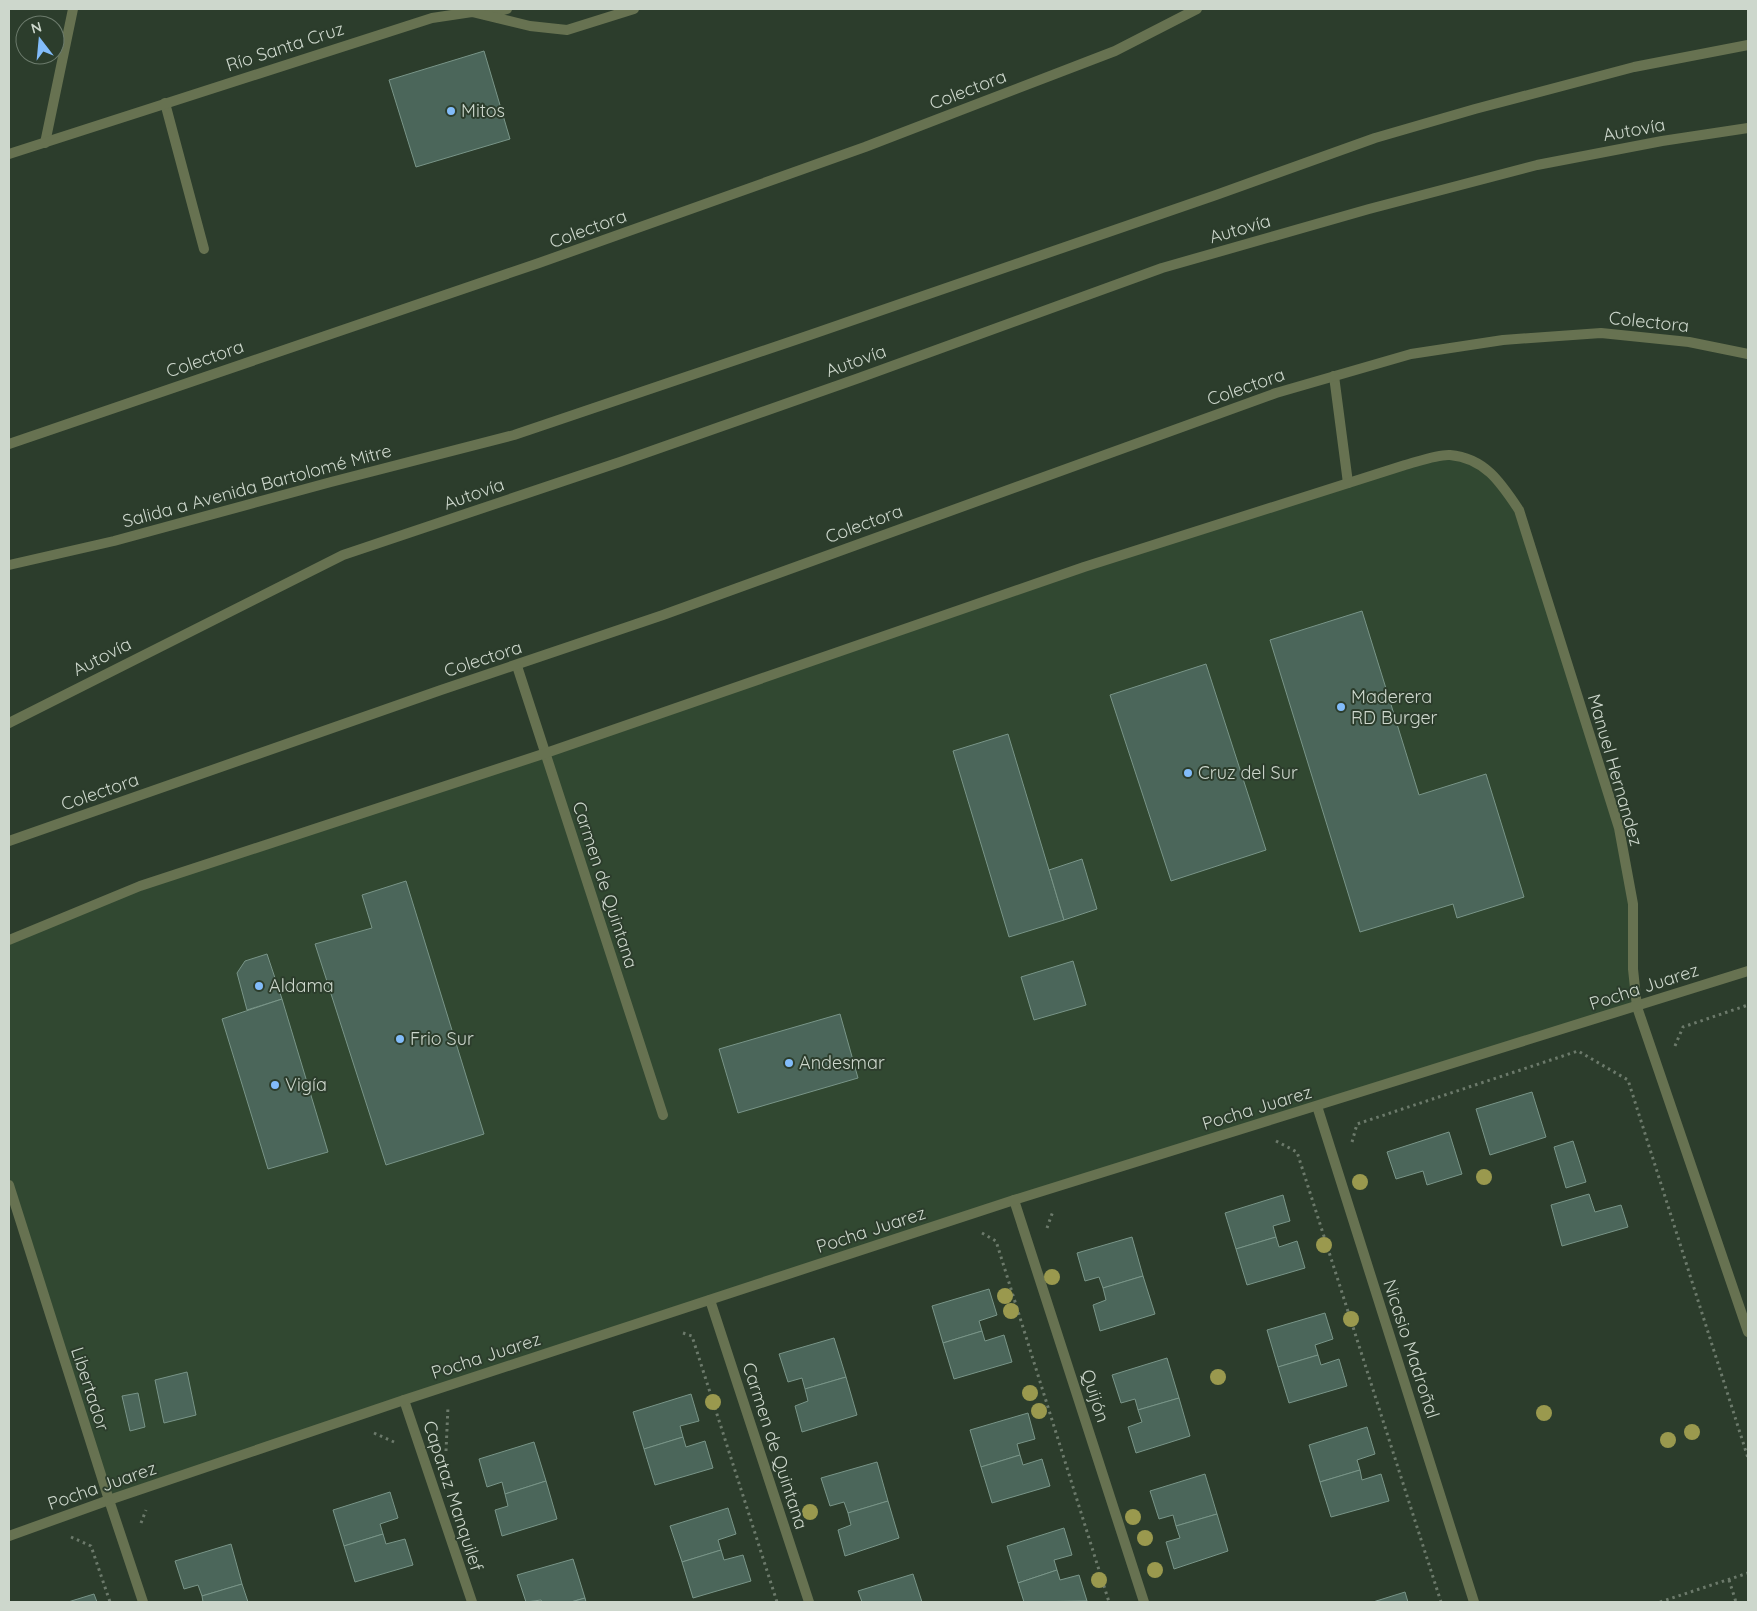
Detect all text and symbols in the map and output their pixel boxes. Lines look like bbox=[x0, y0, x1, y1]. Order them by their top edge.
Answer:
north arrow bbox=[15, 15, 65, 65]
text: N bbox=[29, 17, 44, 38]
street label: Río Santa Cruz bbox=[223, 17, 347, 76]
street label: Colectora bbox=[926, 64, 1010, 115]
place label: Mitos bbox=[461, 99, 505, 122]
marker: Mitos bbox=[445, 105, 457, 117]
street label: Autovía bbox=[1601, 113, 1667, 146]
street label: Colectora bbox=[546, 204, 630, 253]
street label: Autovía bbox=[1207, 209, 1273, 248]
street label: Colectora bbox=[1608, 306, 1690, 337]
street label: Colectora bbox=[163, 335, 247, 383]
street label: Autovía bbox=[822, 339, 889, 382]
street label: Colectora bbox=[1204, 363, 1288, 411]
street label: Salida a Avenida Bartolomé Mitre bbox=[120, 438, 394, 533]
street label: Autovía bbox=[440, 472, 507, 515]
street label: Colectora bbox=[822, 499, 906, 548]
street label: Autovía bbox=[69, 632, 135, 681]
street label: Colectora bbox=[441, 635, 525, 682]
place label: Maderera RD Burger bbox=[1351, 685, 1438, 729]
street label: Manuel Hernandez bbox=[1583, 691, 1648, 849]
marker: Maderera RD Burger bbox=[1335, 701, 1347, 713]
place label: Cruz del Sur bbox=[1198, 761, 1298, 784]
marker: Cruz del Sur bbox=[1182, 767, 1194, 779]
street label: Colectora bbox=[58, 768, 142, 816]
street label: Carmen de Quintana bbox=[568, 798, 643, 971]
street label: Pocha Juarez bbox=[1586, 958, 1701, 1015]
place label: Aldama bbox=[269, 974, 334, 997]
marker: Aldama bbox=[253, 980, 265, 992]
place label: Frio Sur bbox=[410, 1027, 474, 1050]
marker: Frio Sur bbox=[394, 1033, 406, 1045]
place label: Andesmar bbox=[799, 1051, 885, 1074]
marker: Andesmar bbox=[783, 1057, 795, 1069]
place label: Vigía bbox=[285, 1073, 327, 1096]
marker: Vigía bbox=[269, 1079, 281, 1091]
street label: Pocha Juarez bbox=[1199, 1080, 1315, 1135]
street label: Pocha Juarez bbox=[813, 1201, 928, 1258]
street label: Nicasio Madroñal bbox=[1378, 1276, 1445, 1421]
street label: Pocha Juarez bbox=[428, 1327, 543, 1384]
street label: Libertador bbox=[66, 1344, 115, 1434]
street label: Carmen de Quintana bbox=[738, 1359, 813, 1532]
street label: Quijón bbox=[1076, 1367, 1115, 1425]
street label: Capataz Manquilef bbox=[418, 1418, 489, 1574]
street label: Pocha Juarez bbox=[44, 1456, 159, 1515]

